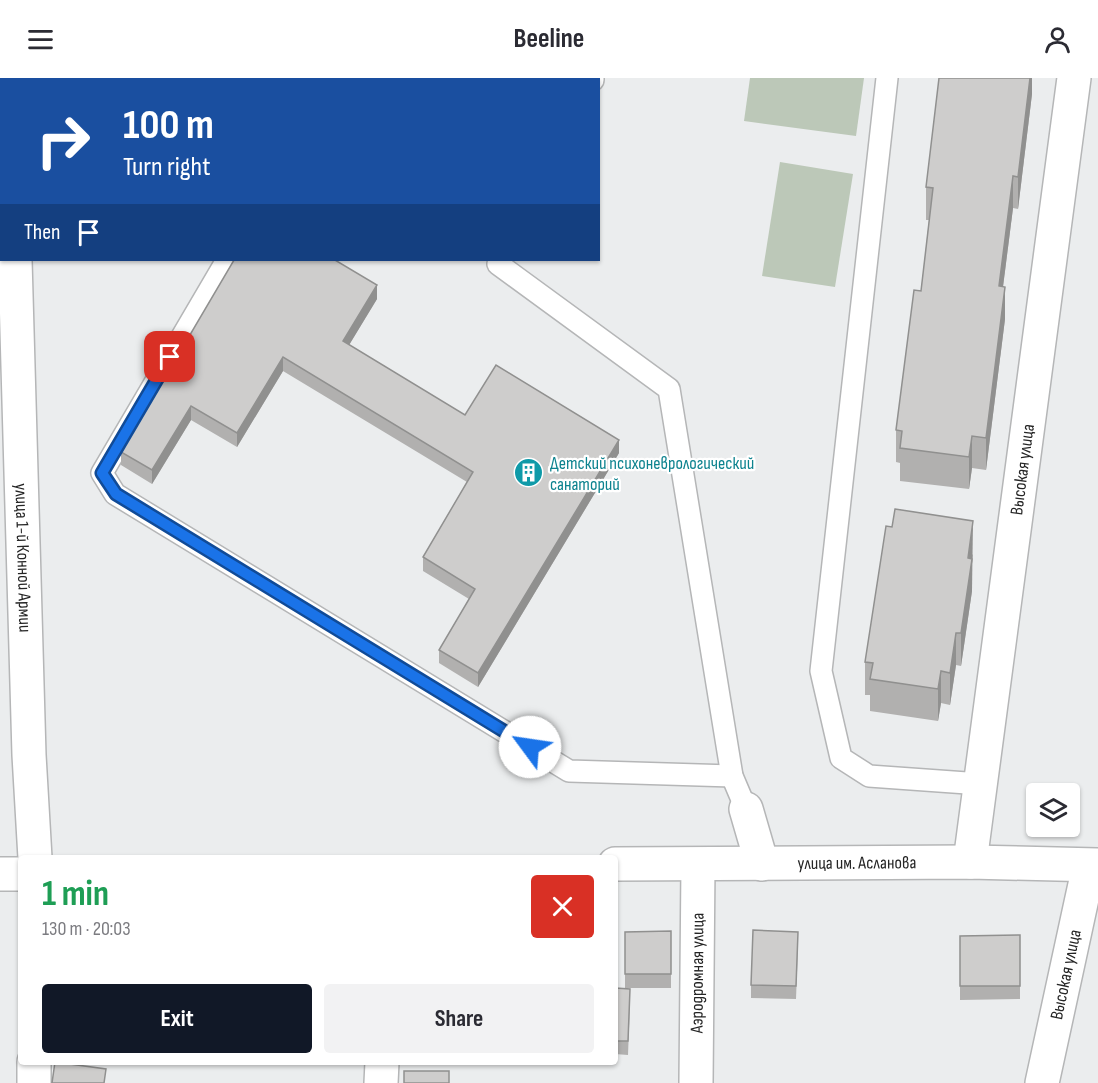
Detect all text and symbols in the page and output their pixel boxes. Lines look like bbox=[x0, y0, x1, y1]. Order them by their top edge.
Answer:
icon: menu bbox=[24, 23, 57, 56]
text: Beeline bbox=[514, 23, 584, 55]
icon: person bbox=[1041, 23, 1074, 56]
text: 100 m bbox=[123, 100, 214, 151]
icon: right bbox=[24, 102, 102, 180]
text: Turn right bbox=[123, 151, 210, 183]
icon: arrive bbox=[72, 216, 105, 249]
text: Then bbox=[24, 219, 60, 246]
pin bbox=[144, 331, 195, 382]
icon: arrive bbox=[153, 340, 186, 373]
street label: Высокая улица bbox=[1006, 423, 1039, 516]
place label: Детский психоневрологический санаторий bbox=[550, 453, 754, 495]
building icon: Детский психоневрологический санаторий bbox=[513, 457, 545, 489]
street label: улица 1-й Конной Армии bbox=[10, 483, 36, 633]
position arrow bbox=[498, 715, 562, 779]
map controls bbox=[1026, 783, 1080, 837]
button: layers bbox=[1026, 783, 1080, 837]
street label: улица им. Асланова bbox=[798, 852, 917, 874]
text: 1 min bbox=[42, 873, 109, 916]
button: close bbox=[531, 875, 594, 938]
street label: Аэродромная улица bbox=[686, 913, 709, 1034]
text: 130 m · 20:03 bbox=[42, 917, 131, 941]
street label: Высокая улица bbox=[1046, 928, 1086, 1022]
button: Exit bbox=[42, 984, 312, 1053]
button: Share bbox=[324, 984, 594, 1053]

